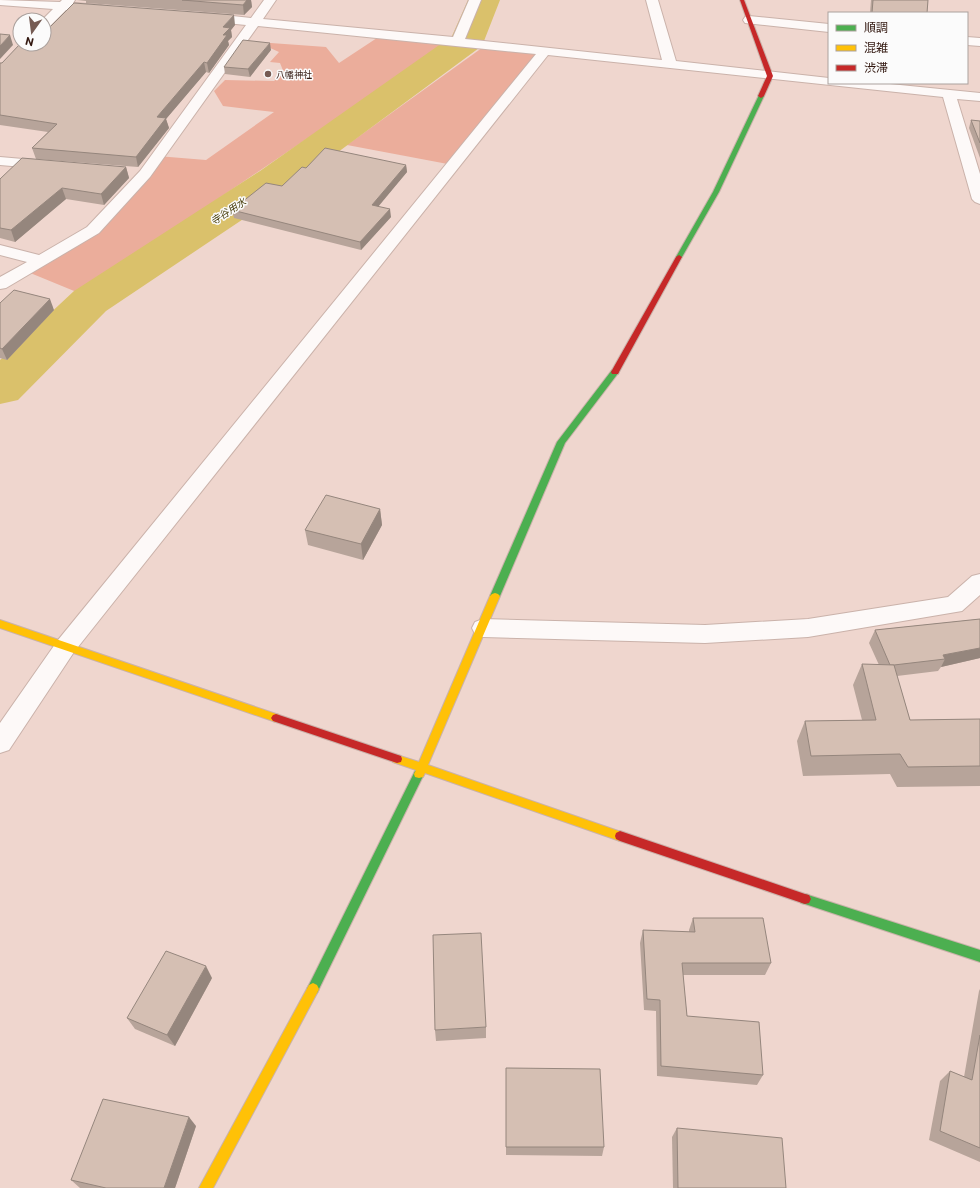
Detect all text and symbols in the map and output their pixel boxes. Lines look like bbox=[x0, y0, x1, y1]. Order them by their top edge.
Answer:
north arrow bbox=[12, 12, 52, 52]
legend bbox=[828, 12, 968, 84]
text: 順調 bbox=[864, 20, 888, 34]
text: N bbox=[24, 35, 35, 49]
text: 混雑 bbox=[864, 40, 888, 54]
text: 渋滞 bbox=[864, 60, 888, 74]
marker: 八幡神社 bbox=[263, 69, 273, 79]
place label: 八幡神社 bbox=[276, 69, 312, 80]
water label: 寺谷用水 bbox=[208, 195, 249, 227]

